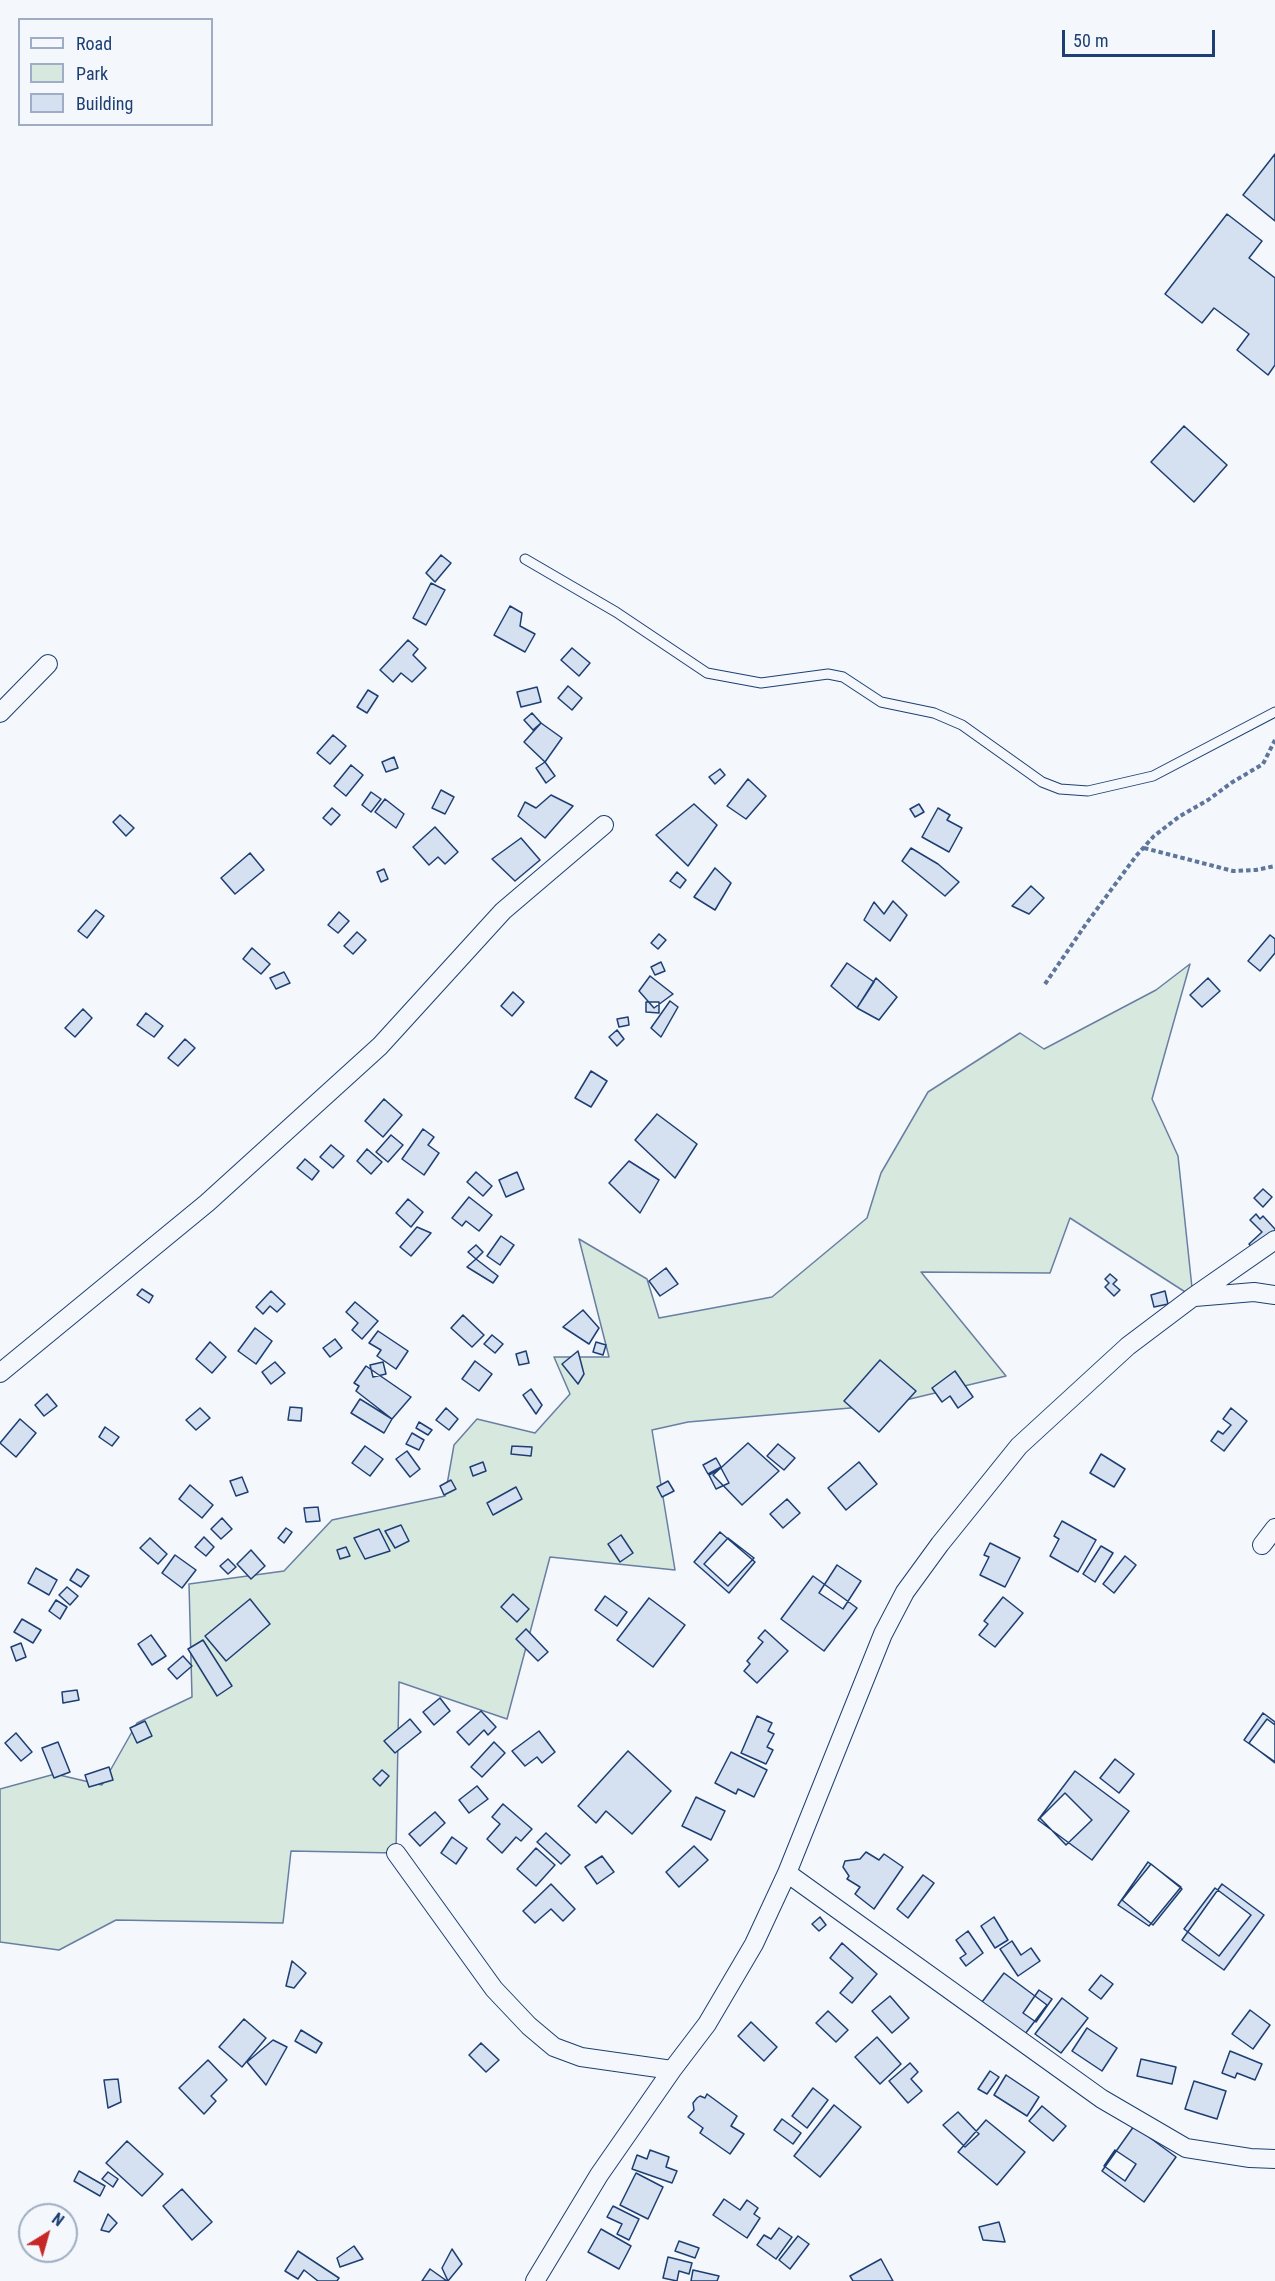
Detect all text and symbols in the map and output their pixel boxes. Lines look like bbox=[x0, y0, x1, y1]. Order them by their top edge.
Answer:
legend bbox=[18, 18, 213, 126]
scale bar bbox=[1065, 18, 1218, 56]
text: 50 m bbox=[1073, 30, 1108, 51]
text: Road bbox=[76, 33, 112, 54]
text: Park bbox=[76, 63, 108, 84]
text: Building bbox=[76, 93, 133, 114]
north arrow bbox=[18, 2203, 78, 2263]
text: N bbox=[48, 2209, 68, 2230]

